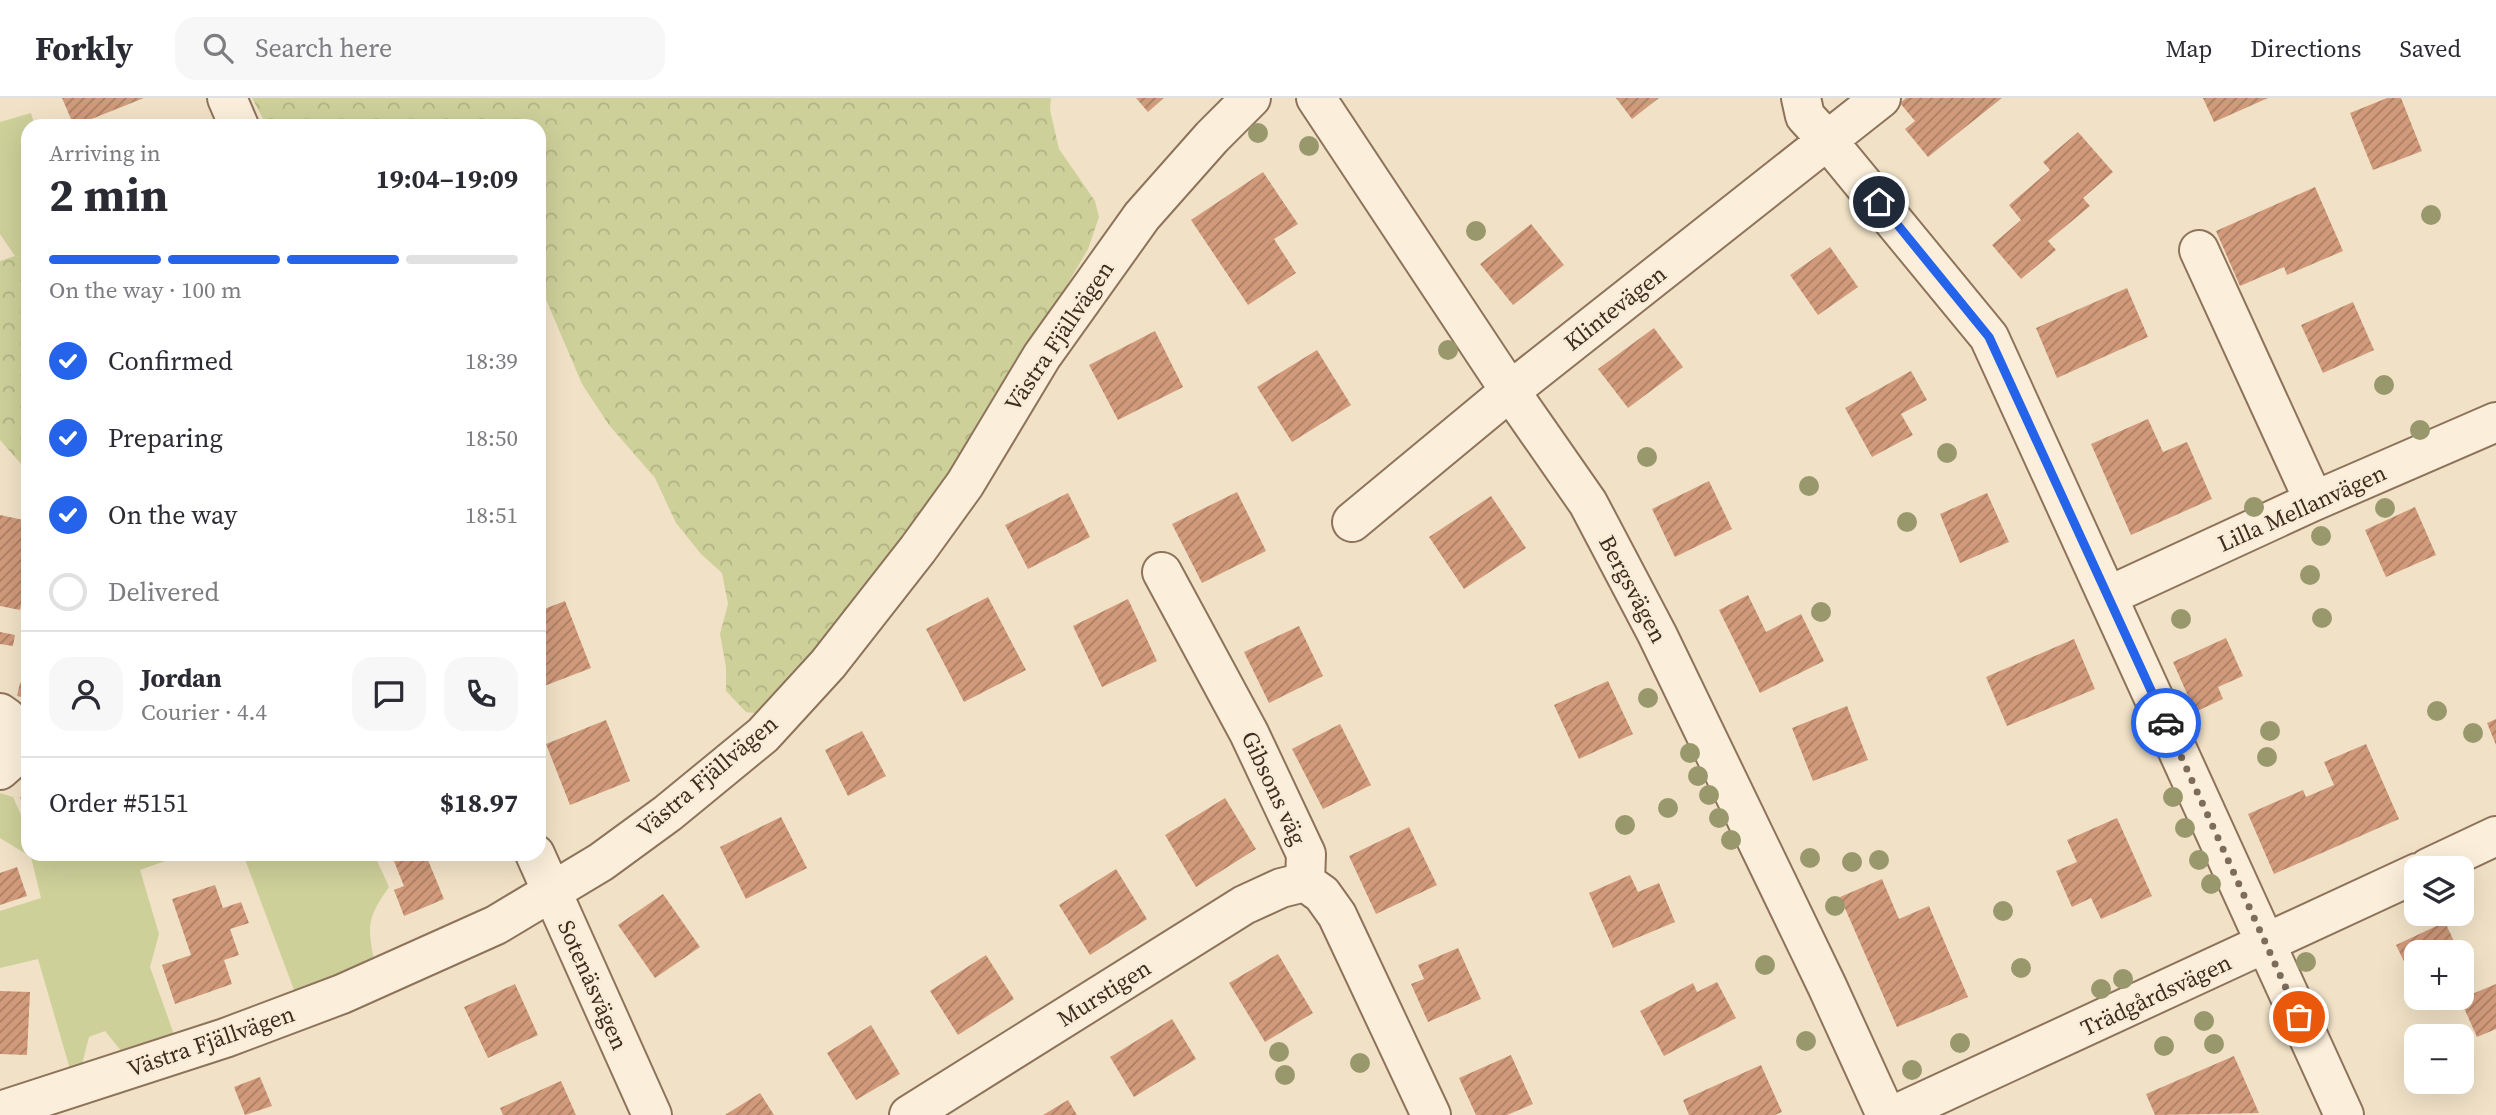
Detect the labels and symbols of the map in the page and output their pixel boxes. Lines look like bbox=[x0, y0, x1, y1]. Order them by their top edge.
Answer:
pin bbox=[1849, 172, 1909, 232]
street label: Västra Fjällvägen bbox=[997, 255, 1121, 417]
street label: Klintevägen bbox=[1557, 258, 1673, 358]
street label: Lilla Mellanvägen bbox=[2213, 456, 2391, 559]
street label: Bergsvägen bbox=[1591, 530, 1675, 649]
courier bbox=[2131, 688, 2201, 758]
street label: Västra Fjällvägen bbox=[630, 708, 784, 844]
street label: Gibsons väg bbox=[1234, 726, 1314, 850]
street label: Sotenäsvägen bbox=[550, 915, 636, 1055]
street label: Trädgårdsvägen bbox=[2075, 946, 2237, 1044]
street label: Murstigen bbox=[1051, 952, 1157, 1034]
pin bbox=[2269, 987, 2329, 1047]
street label: Västra Fjällvägen bbox=[123, 997, 299, 1085]

